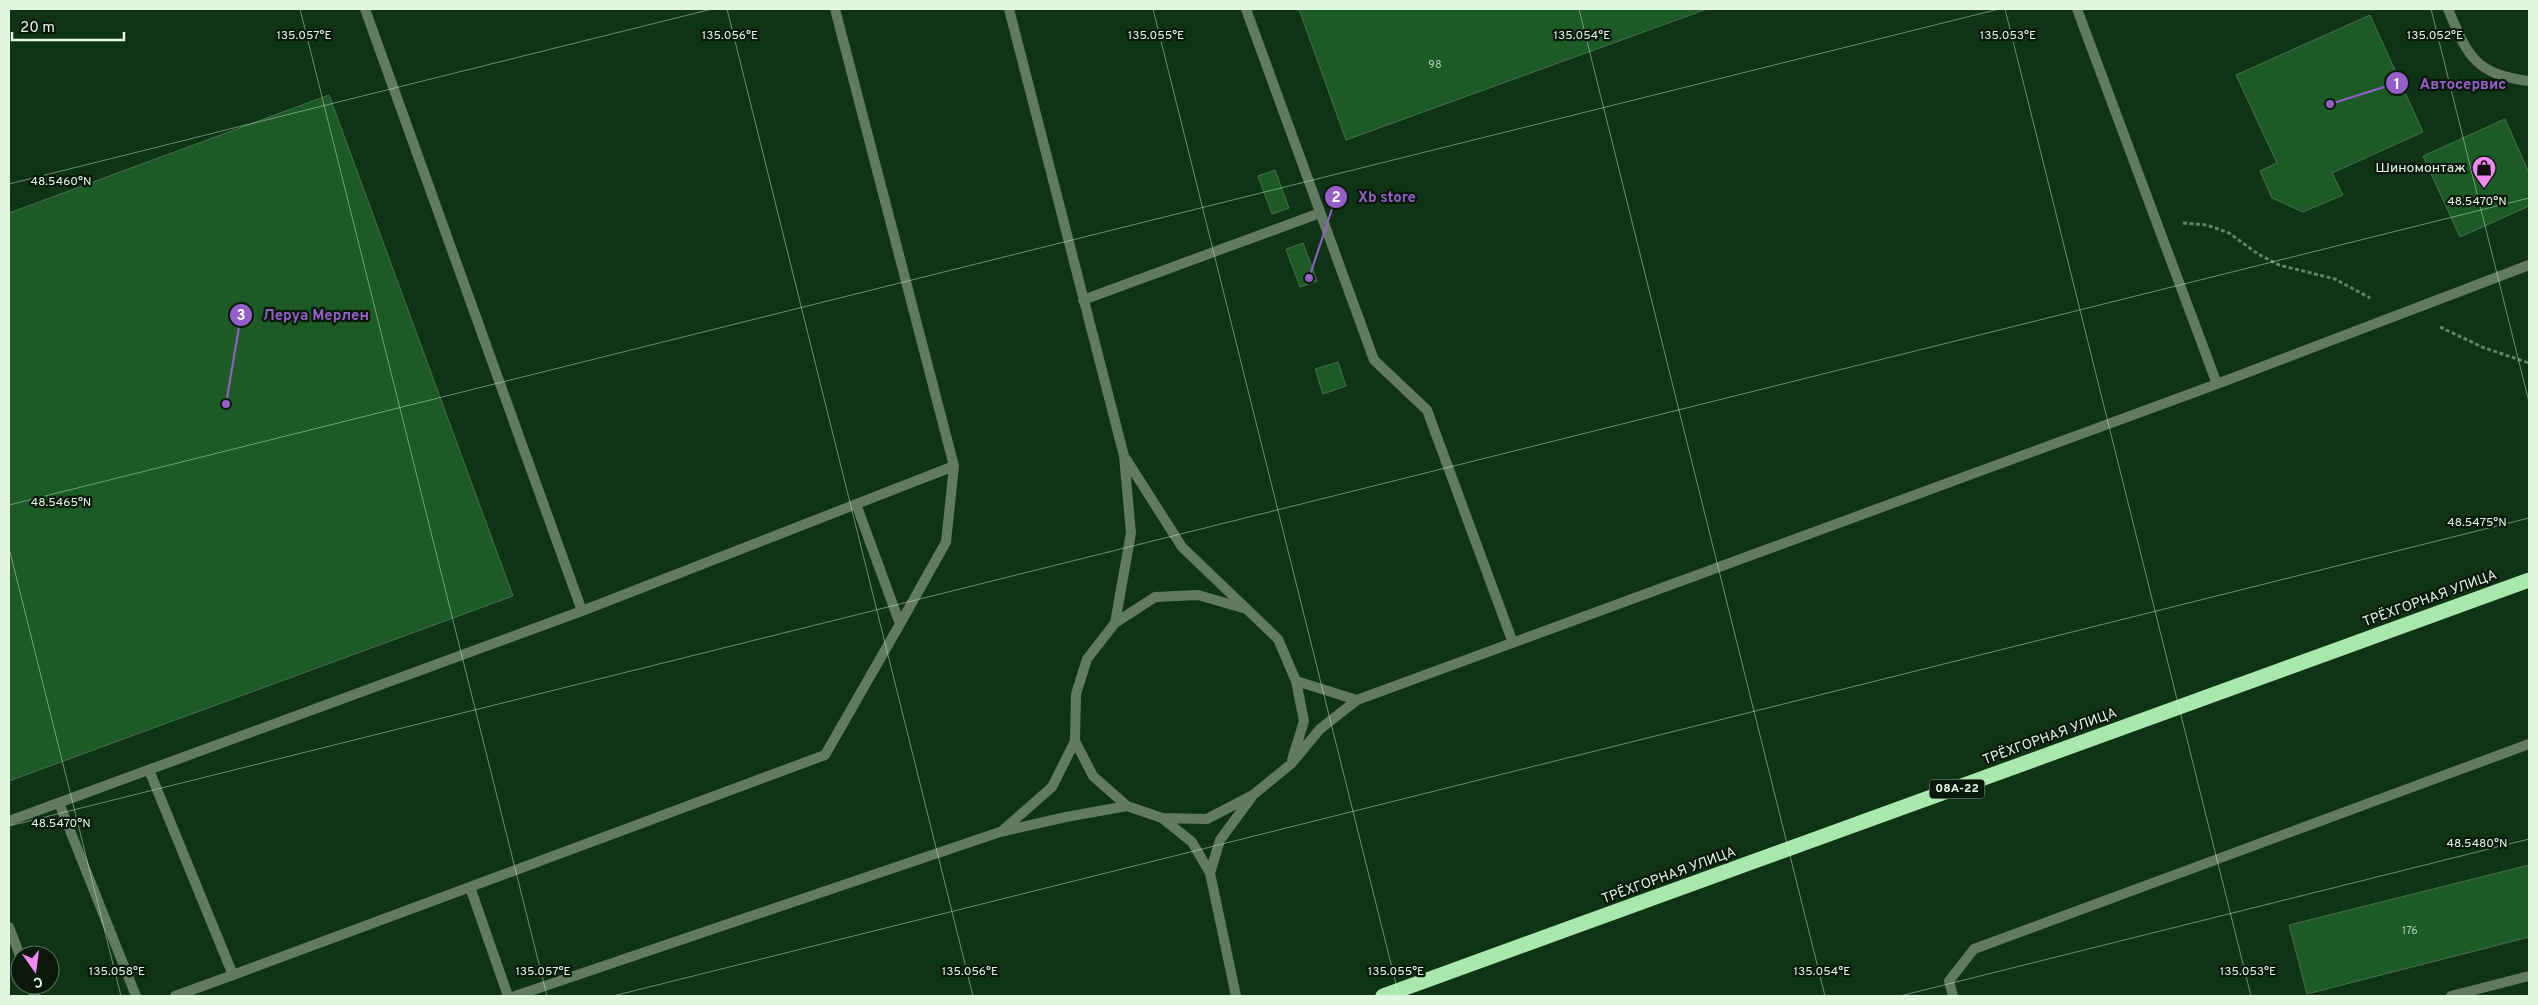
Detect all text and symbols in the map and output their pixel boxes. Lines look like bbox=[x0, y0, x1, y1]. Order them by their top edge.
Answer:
scale bar bbox=[12, 10, 125, 42]
text: 20 m bbox=[20, 19, 55, 38]
text: 135.057°E bbox=[276, 28, 332, 44]
text: 135.056°E bbox=[702, 28, 758, 44]
text: 135.055°E bbox=[1128, 28, 1184, 44]
text: 135.054°E bbox=[1554, 28, 1610, 44]
text: 135.053°E bbox=[1980, 28, 2036, 44]
text: 135.052°E bbox=[2407, 28, 2463, 44]
house number: 98 bbox=[1428, 58, 1442, 72]
callout: Автосервис bbox=[2385, 68, 2517, 98]
text: 1 bbox=[2394, 76, 2400, 95]
text: Автосервис bbox=[2420, 76, 2506, 95]
shop icon: Шиномонтаж bbox=[2471, 155, 2497, 189]
place label: Шиномонтаж bbox=[2375, 160, 2466, 177]
text: 48.5460°N bbox=[31, 174, 91, 190]
callout: Xb store bbox=[1323, 182, 1426, 212]
text: 2 bbox=[1331, 189, 1341, 208]
text: Xb store bbox=[1358, 189, 1416, 208]
text: 48.5470°N bbox=[2447, 194, 2507, 210]
callout: Леруа Мерлен bbox=[228, 300, 379, 330]
text: 3 bbox=[237, 307, 246, 326]
text: Леруа Мерлен bbox=[263, 307, 369, 326]
text: 48.5465°N bbox=[31, 495, 91, 511]
text: 48.5475°N bbox=[2447, 515, 2507, 531]
street label: ТРЁХГОРНАЯ УЛИЦА bbox=[2360, 566, 2499, 631]
street label: ТРЁХГОРНАЯ УЛИЦА bbox=[1980, 704, 2119, 769]
road number: 08А-22 bbox=[1930, 780, 1984, 799]
text: 48.5470°N bbox=[31, 816, 91, 832]
text: 48.5480°N bbox=[2447, 836, 2507, 852]
street label: ТРЁХГОРНАЯ УЛИЦА bbox=[1599, 843, 1738, 908]
house number: 176 bbox=[2402, 924, 2418, 938]
north arrow bbox=[10, 945, 60, 995]
text: 135.058°E bbox=[89, 964, 145, 980]
text: 135.057°E bbox=[515, 964, 571, 980]
text: 135.056°E bbox=[942, 964, 998, 980]
text: 135.055°E bbox=[1368, 964, 1424, 980]
text: 135.054°E bbox=[1794, 964, 1850, 980]
text: 135.053°E bbox=[2220, 964, 2276, 980]
text: С bbox=[31, 972, 44, 991]

